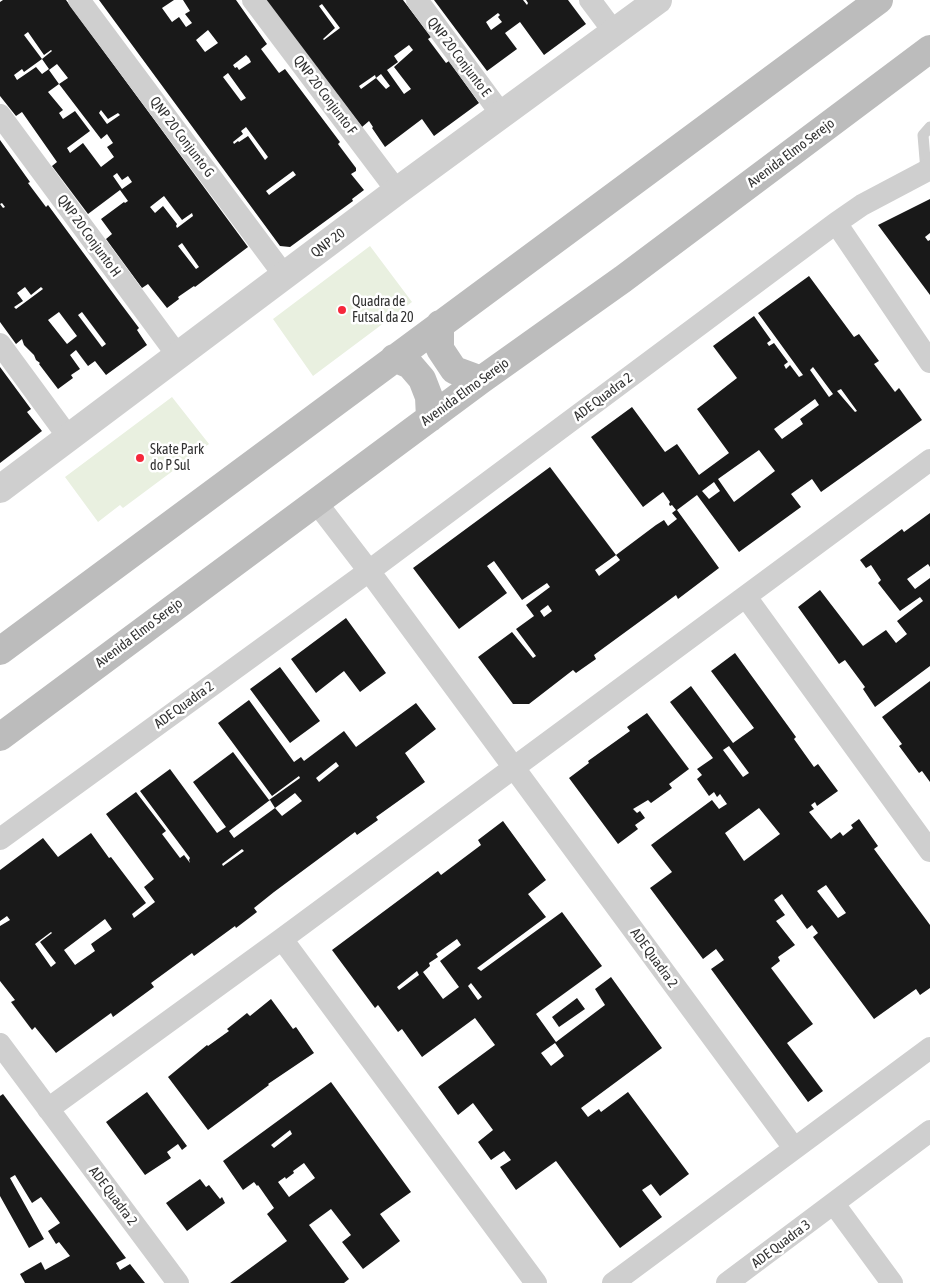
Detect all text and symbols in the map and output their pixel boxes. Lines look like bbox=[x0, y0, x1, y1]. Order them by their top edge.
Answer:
street label: QNP 20 Conjunto E bbox=[424, 14, 494, 100]
street label: QNP 20 Conjunto F bbox=[290, 52, 360, 138]
street label: QNP 20 Conjunto G bbox=[146, 93, 218, 181]
street label: Avenida Elmo Serejo bbox=[744, 115, 838, 191]
street label: QNP 20 Conjunto H bbox=[54, 192, 124, 280]
street label: QNP 20 bbox=[308, 225, 348, 261]
place label: Quadra de Futsal da 20 bbox=[352, 294, 414, 326]
marker: Quadra de Futsal da 20 bbox=[336, 304, 348, 316]
street label: Avenida Elmo Serejo bbox=[418, 354, 512, 430]
street label: ADE Quadra 2 bbox=[570, 369, 636, 425]
place label: Skate Park do P Sul bbox=[150, 442, 204, 474]
marker: Skate Park do P Sul bbox=[134, 452, 146, 464]
street label: Avenida Elmo Serejo bbox=[92, 595, 186, 671]
street label: ADE Quadra 2 bbox=[151, 678, 217, 732]
street label: ADE Quadra 2 bbox=[627, 925, 681, 991]
street label: ADE Quadra 2 bbox=[85, 1163, 141, 1229]
street label: ADE Quadra 3 bbox=[748, 1216, 814, 1272]

